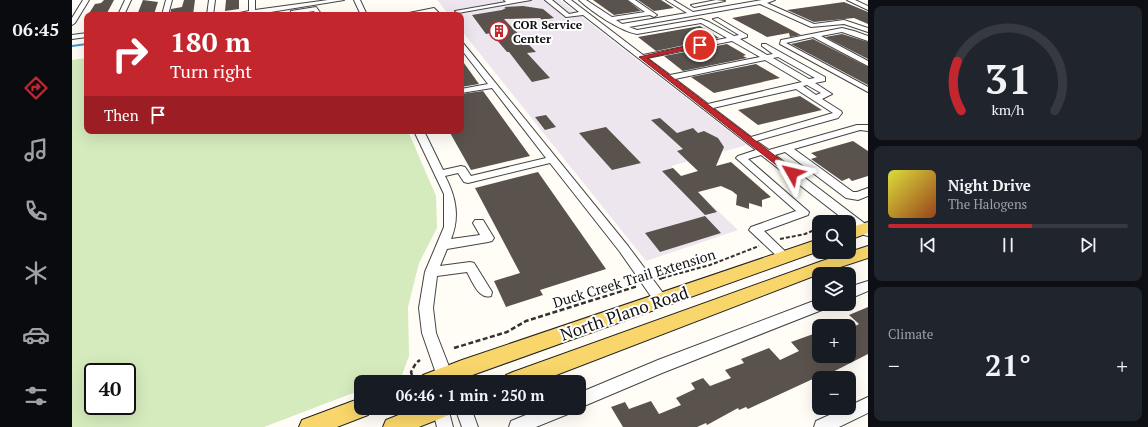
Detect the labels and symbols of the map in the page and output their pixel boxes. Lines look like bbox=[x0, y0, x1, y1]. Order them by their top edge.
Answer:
place label: COR Service Center bbox=[513, 17, 583, 46]
building icon: COR Service Center bbox=[488, 20, 510, 42]
pin bbox=[683, 28, 717, 62]
position arrow bbox=[771, 152, 813, 194]
street label: Duck Creek Trail Extension bbox=[550, 244, 718, 312]
street label: North Plano Road bbox=[557, 280, 692, 346]
speed limit sign: 40 bbox=[84, 363, 136, 415]

